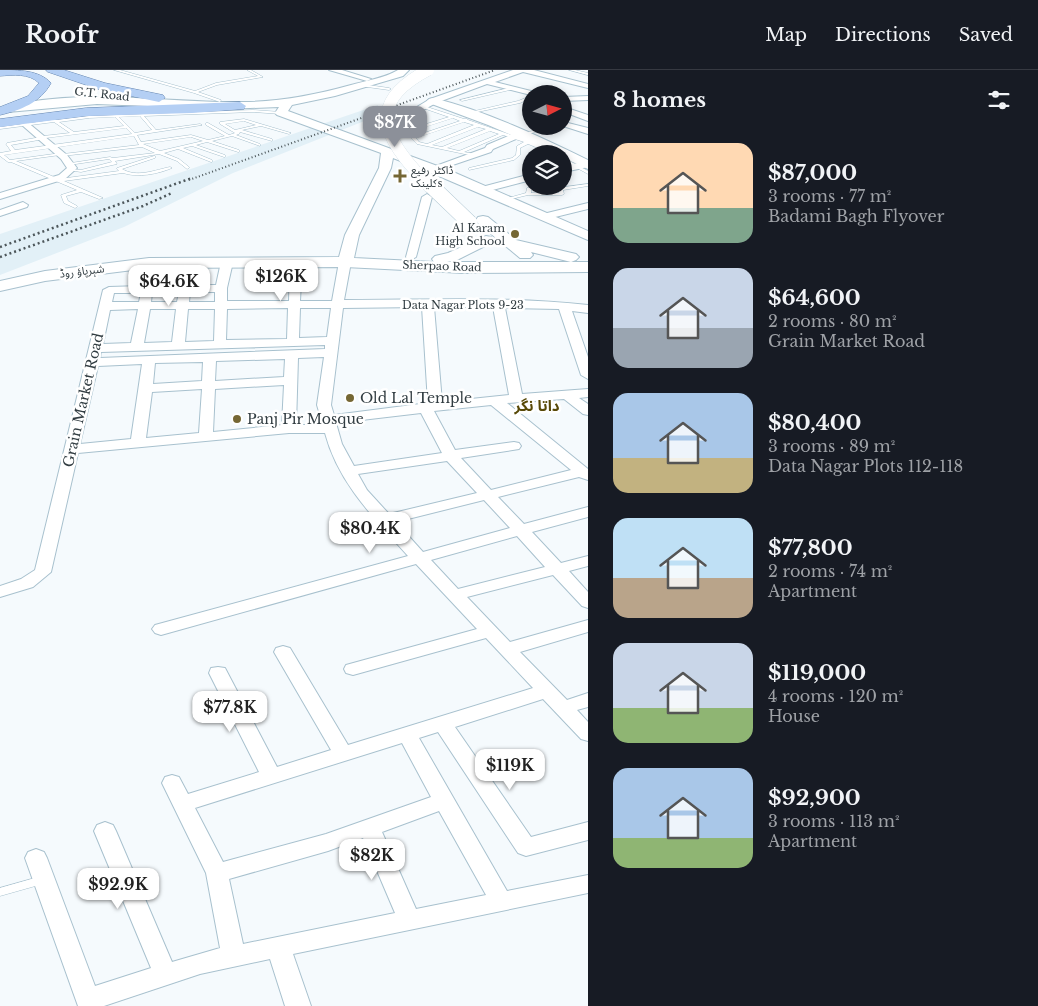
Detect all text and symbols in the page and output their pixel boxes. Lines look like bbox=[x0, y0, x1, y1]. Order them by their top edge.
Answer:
text: Roofr bbox=[25, 20, 99, 49]
text: Map bbox=[765, 24, 807, 46]
text: Directions bbox=[835, 24, 931, 46]
text: Saved bbox=[959, 24, 1013, 46]
street label: G.T. Road bbox=[74, 84, 131, 104]
north arrow bbox=[522, 85, 572, 135]
map controls bbox=[522, 85, 572, 195]
icon: filters bbox=[985, 86, 1013, 114]
text: 8 homes bbox=[613, 87, 706, 113]
pin: $87K bbox=[365, 106, 425, 148]
text: $87K bbox=[374, 112, 416, 132]
button: layers bbox=[522, 145, 572, 195]
text: $87,000 bbox=[768, 160, 857, 186]
place label: ڈاکٹر رفیع کلینکs bbox=[411, 163, 454, 190]
icon: home bbox=[653, 163, 713, 223]
marker: ڈاکٹر رفیع کلینکs bbox=[393, 169, 407, 183]
text: 3 rooms · 77 m² bbox=[768, 186, 891, 206]
text: Badami Bagh Flyover bbox=[768, 206, 944, 226]
place label: Al Karam High School bbox=[435, 221, 505, 248]
marker: Al Karam High School bbox=[509, 228, 521, 240]
street label: Sherpao Road bbox=[402, 258, 482, 274]
pin: $126K bbox=[246, 260, 316, 302]
street label: شېرپاؤ روڈ bbox=[59, 261, 106, 282]
pin: $64.6K bbox=[128, 264, 210, 307]
text: $126K bbox=[255, 266, 307, 286]
text: $64.6K bbox=[139, 271, 199, 291]
text: $64,600 bbox=[768, 285, 861, 311]
icon: home bbox=[653, 288, 713, 348]
street label: Data Nagar Plots 9-23 bbox=[402, 298, 524, 312]
text: 2 rooms · 80 m² bbox=[768, 311, 896, 331]
street label: Grain Market Road bbox=[59, 330, 107, 469]
text: Grain Market Road bbox=[768, 331, 925, 351]
place label: Old Lal Temple bbox=[360, 389, 472, 407]
marker: Old Lal Temple bbox=[344, 392, 356, 404]
district label: داتا نگر bbox=[513, 396, 560, 415]
place label: Panj Pir Mosque bbox=[247, 410, 364, 428]
text: $80,400 bbox=[768, 410, 861, 436]
marker: Panj Pir Mosque bbox=[231, 413, 243, 425]
icon: home bbox=[653, 413, 713, 473]
text: 3 rooms · 89 m² bbox=[768, 436, 895, 456]
text: Data Nagar Plots 112-118 bbox=[768, 456, 963, 476]
pin: $80.4K bbox=[329, 512, 411, 554]
text: $80.4K bbox=[340, 518, 400, 538]
text: $77,800 bbox=[768, 535, 853, 561]
icon: home bbox=[653, 538, 713, 598]
text: 2 rooms · 74 m² bbox=[768, 561, 892, 581]
text: Apartment bbox=[768, 581, 857, 601]
text: $119,000 bbox=[768, 660, 866, 686]
icon: home bbox=[653, 663, 713, 723]
text: 4 rooms · 120 m² bbox=[768, 686, 903, 706]
pin: $77.8K bbox=[189, 690, 271, 733]
text: $77.8K bbox=[203, 697, 257, 717]
text: House bbox=[768, 706, 820, 726]
pin: $119K bbox=[475, 748, 545, 791]
text: $119K bbox=[486, 755, 534, 775]
text: $92,900 bbox=[768, 785, 861, 811]
icon: home bbox=[653, 788, 713, 848]
text: 3 rooms · 113 m² bbox=[768, 811, 899, 831]
text: Apartment bbox=[768, 831, 857, 851]
pin: $82K bbox=[342, 838, 402, 881]
text: $82K bbox=[350, 845, 394, 865]
pin: $92.9K bbox=[77, 868, 159, 910]
text: $92.9K bbox=[88, 874, 148, 894]

